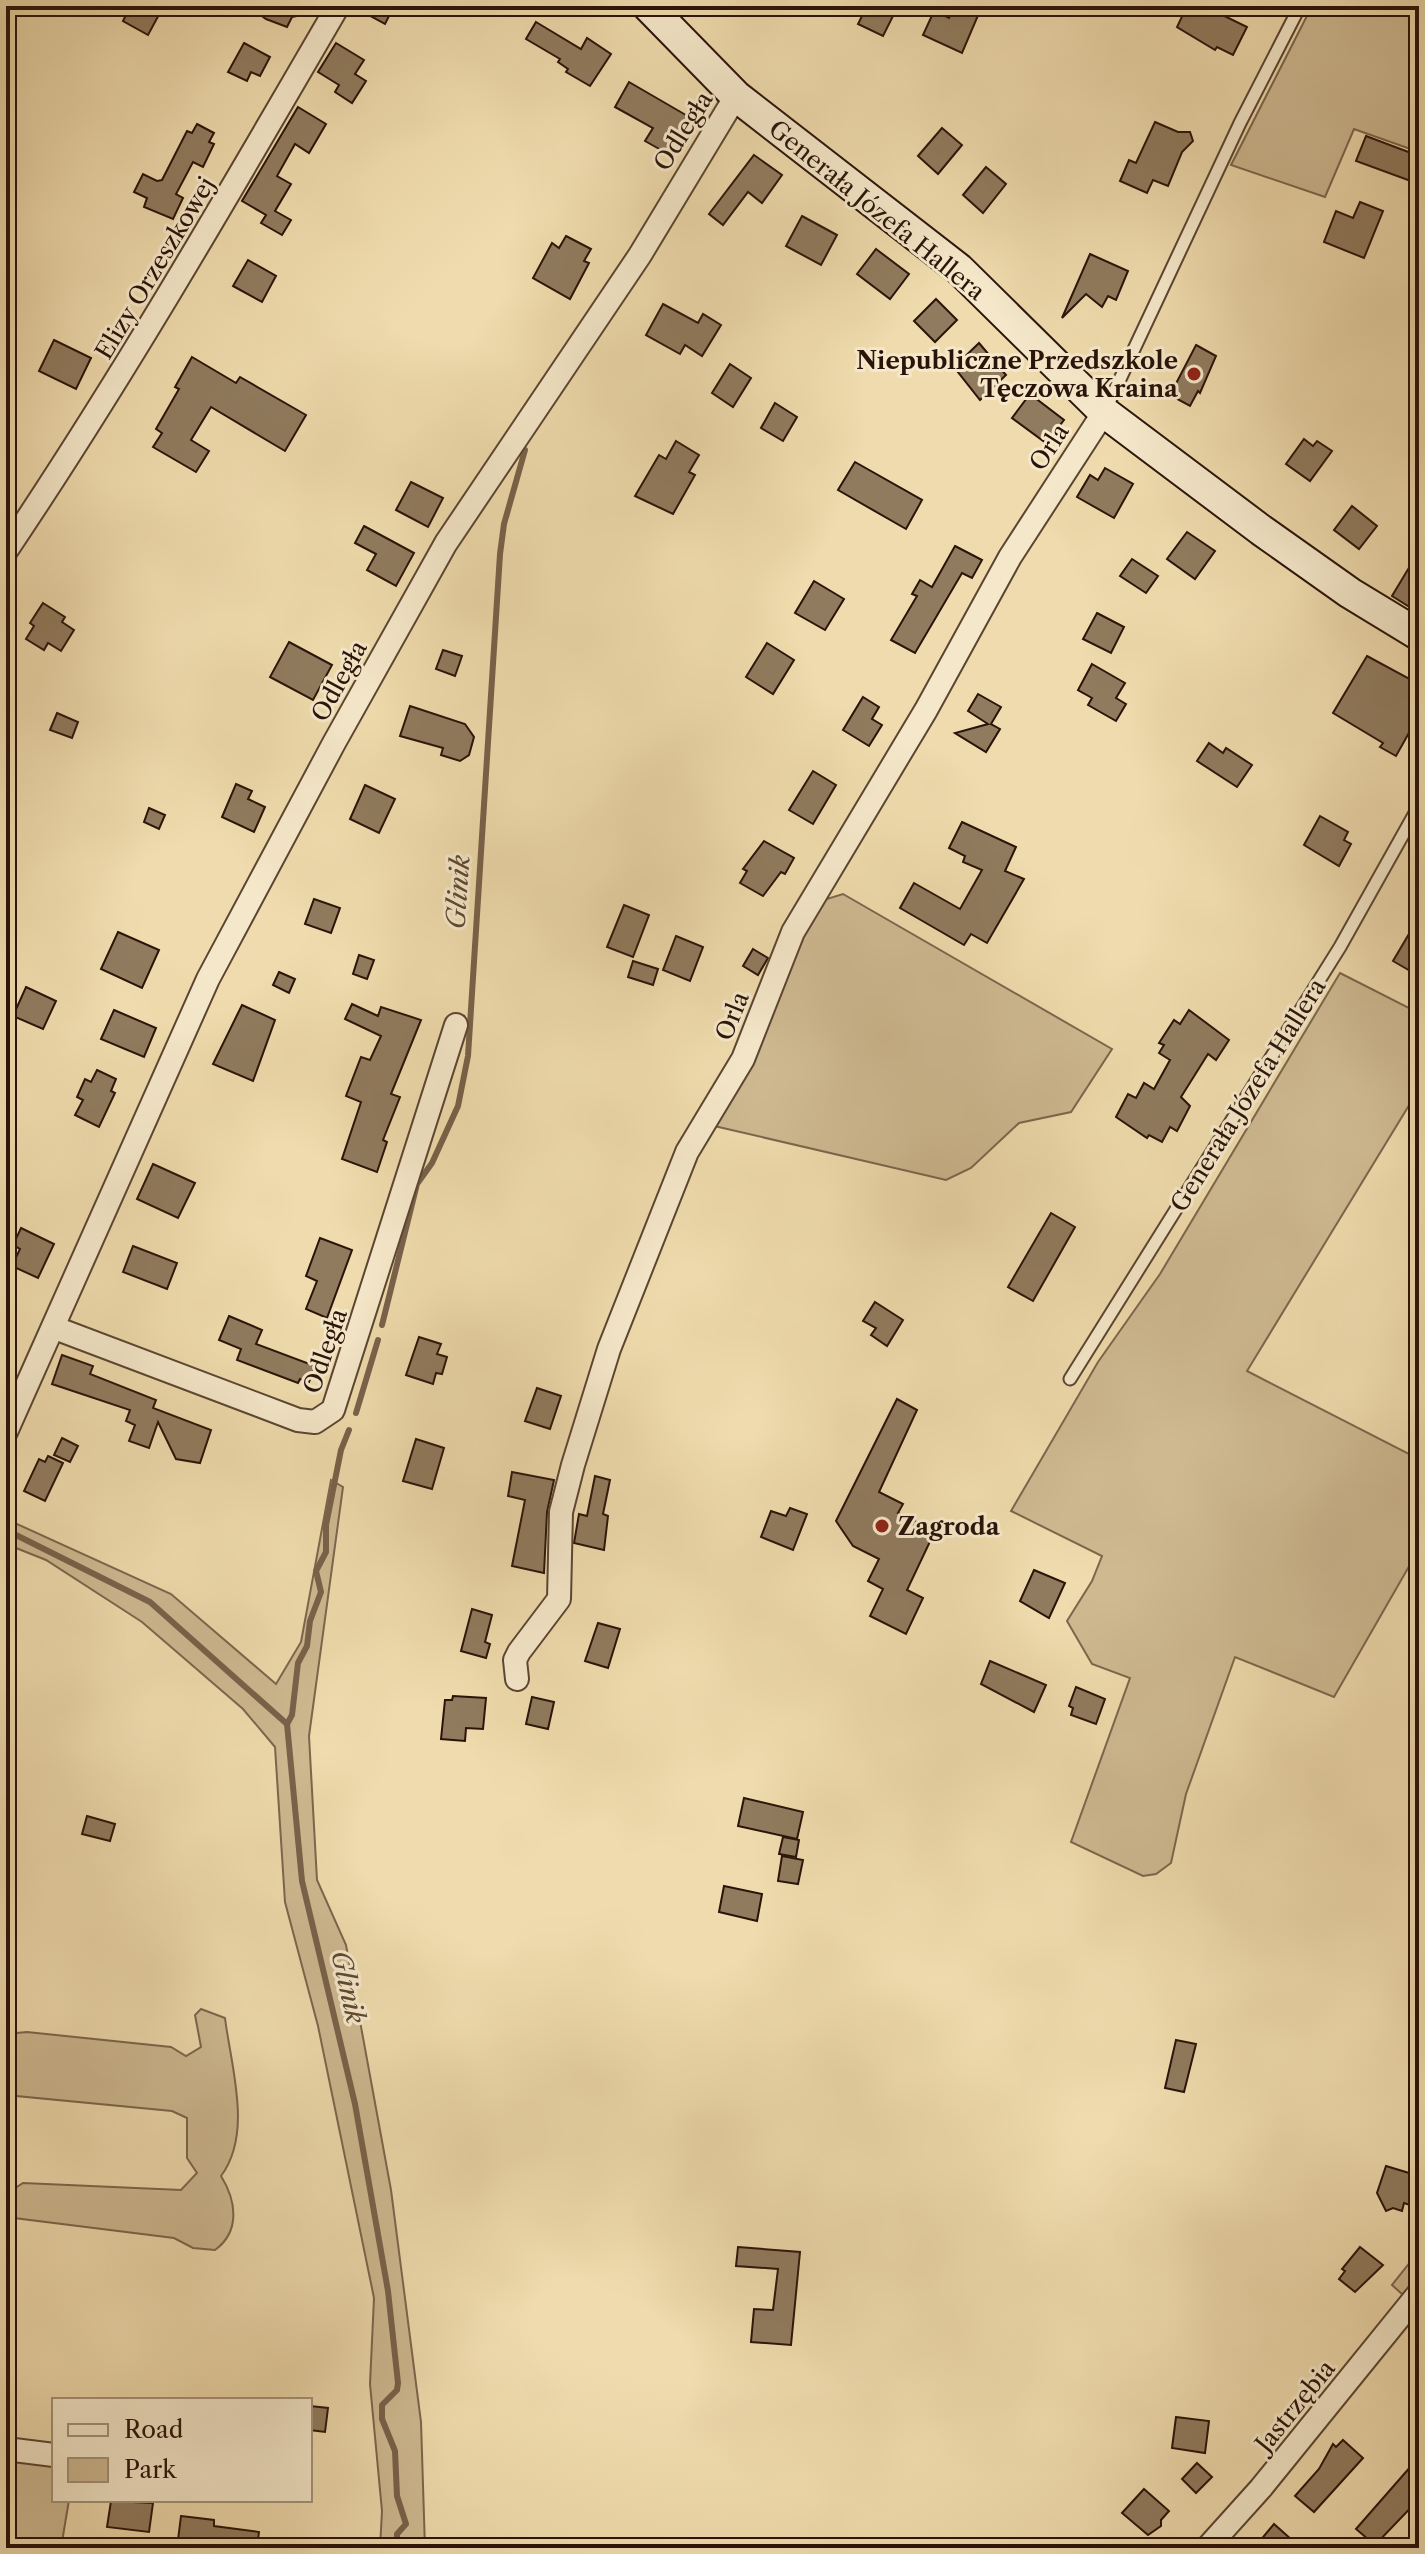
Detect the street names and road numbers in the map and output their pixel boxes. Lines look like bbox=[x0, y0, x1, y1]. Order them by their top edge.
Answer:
street label: Odległa bbox=[647, 86, 719, 176]
street label: Generała Józefa Hallera bbox=[763, 114, 991, 306]
street label: Elizy Orzeszkowej bbox=[89, 172, 221, 364]
street label: Orla bbox=[1023, 418, 1075, 476]
street label: Odległa bbox=[305, 635, 373, 726]
street label: Generała Józefa Hallera bbox=[1164, 973, 1332, 1217]
street label: Orla bbox=[709, 987, 755, 1045]
street label: Odległa bbox=[297, 1304, 353, 1397]
street label: Jastrzębia bbox=[1247, 2354, 1341, 2461]

